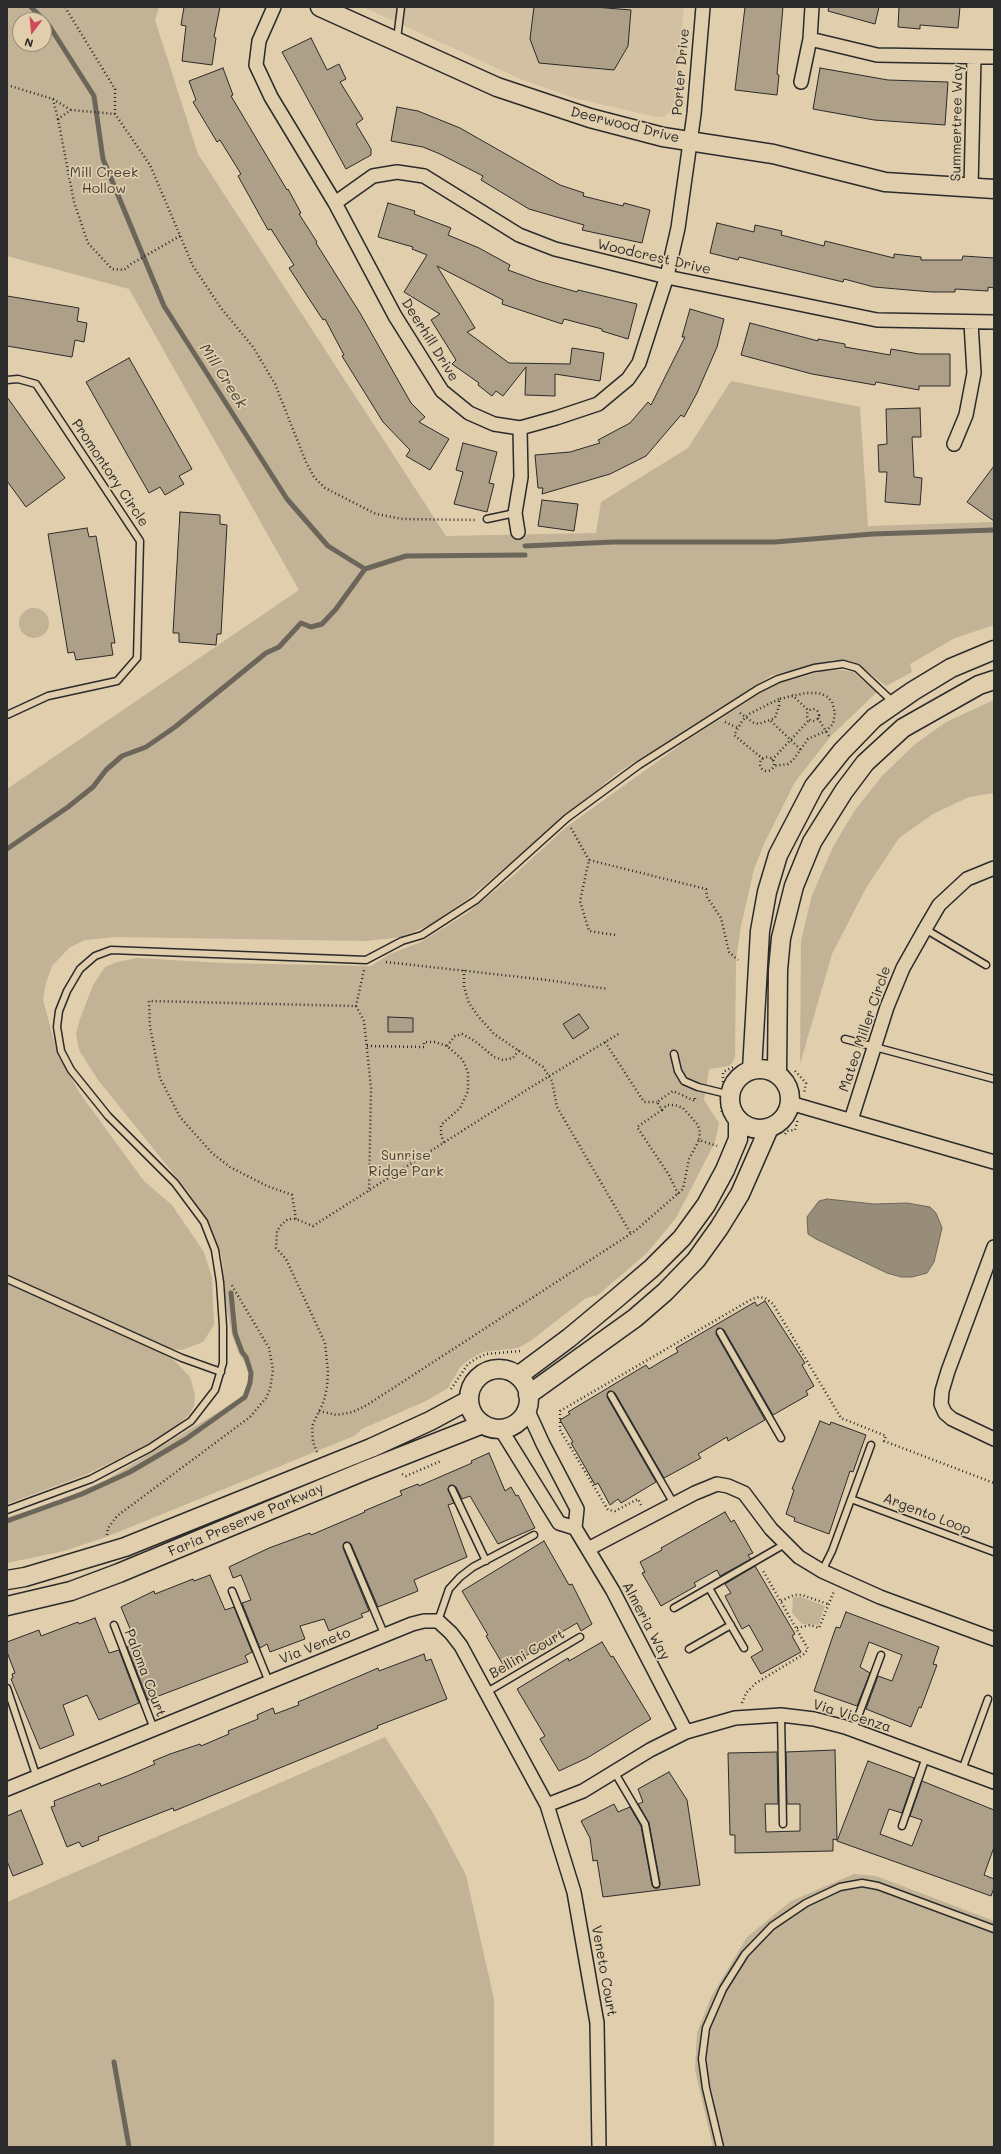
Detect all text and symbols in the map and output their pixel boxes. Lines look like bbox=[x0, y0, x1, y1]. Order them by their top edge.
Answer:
north arrow bbox=[12, 12, 52, 52]
street label: Porter Drive bbox=[669, 28, 693, 116]
text: N bbox=[23, 35, 35, 51]
street label: Summertree Way bbox=[948, 64, 966, 182]
street label: Deerwood Drive bbox=[569, 103, 681, 147]
park label: Mill Creek Hollow bbox=[70, 165, 138, 198]
street label: Woodcrest Drive bbox=[596, 236, 712, 278]
street label: Deerhill Drive bbox=[398, 295, 462, 385]
water label: Mill Creek bbox=[195, 340, 251, 412]
street label: Promontory Circle bbox=[68, 416, 152, 530]
street label: Mateo Miller Circle bbox=[836, 964, 894, 1094]
park label: Sunrise Ridge Park bbox=[368, 1148, 444, 1180]
street label: Faria Preserve Parkway bbox=[166, 1480, 326, 1560]
street label: Argento Loop bbox=[881, 1490, 973, 1538]
street label: Almeria Way bbox=[618, 1579, 674, 1663]
street label: Via Veneto bbox=[277, 1624, 353, 1668]
street label: Bellini Court bbox=[486, 1626, 568, 1682]
street label: Paloma Court bbox=[121, 1627, 169, 1719]
street label: Via Vicenza bbox=[811, 1696, 893, 1736]
street label: Veneto Court bbox=[588, 1924, 620, 2018]

